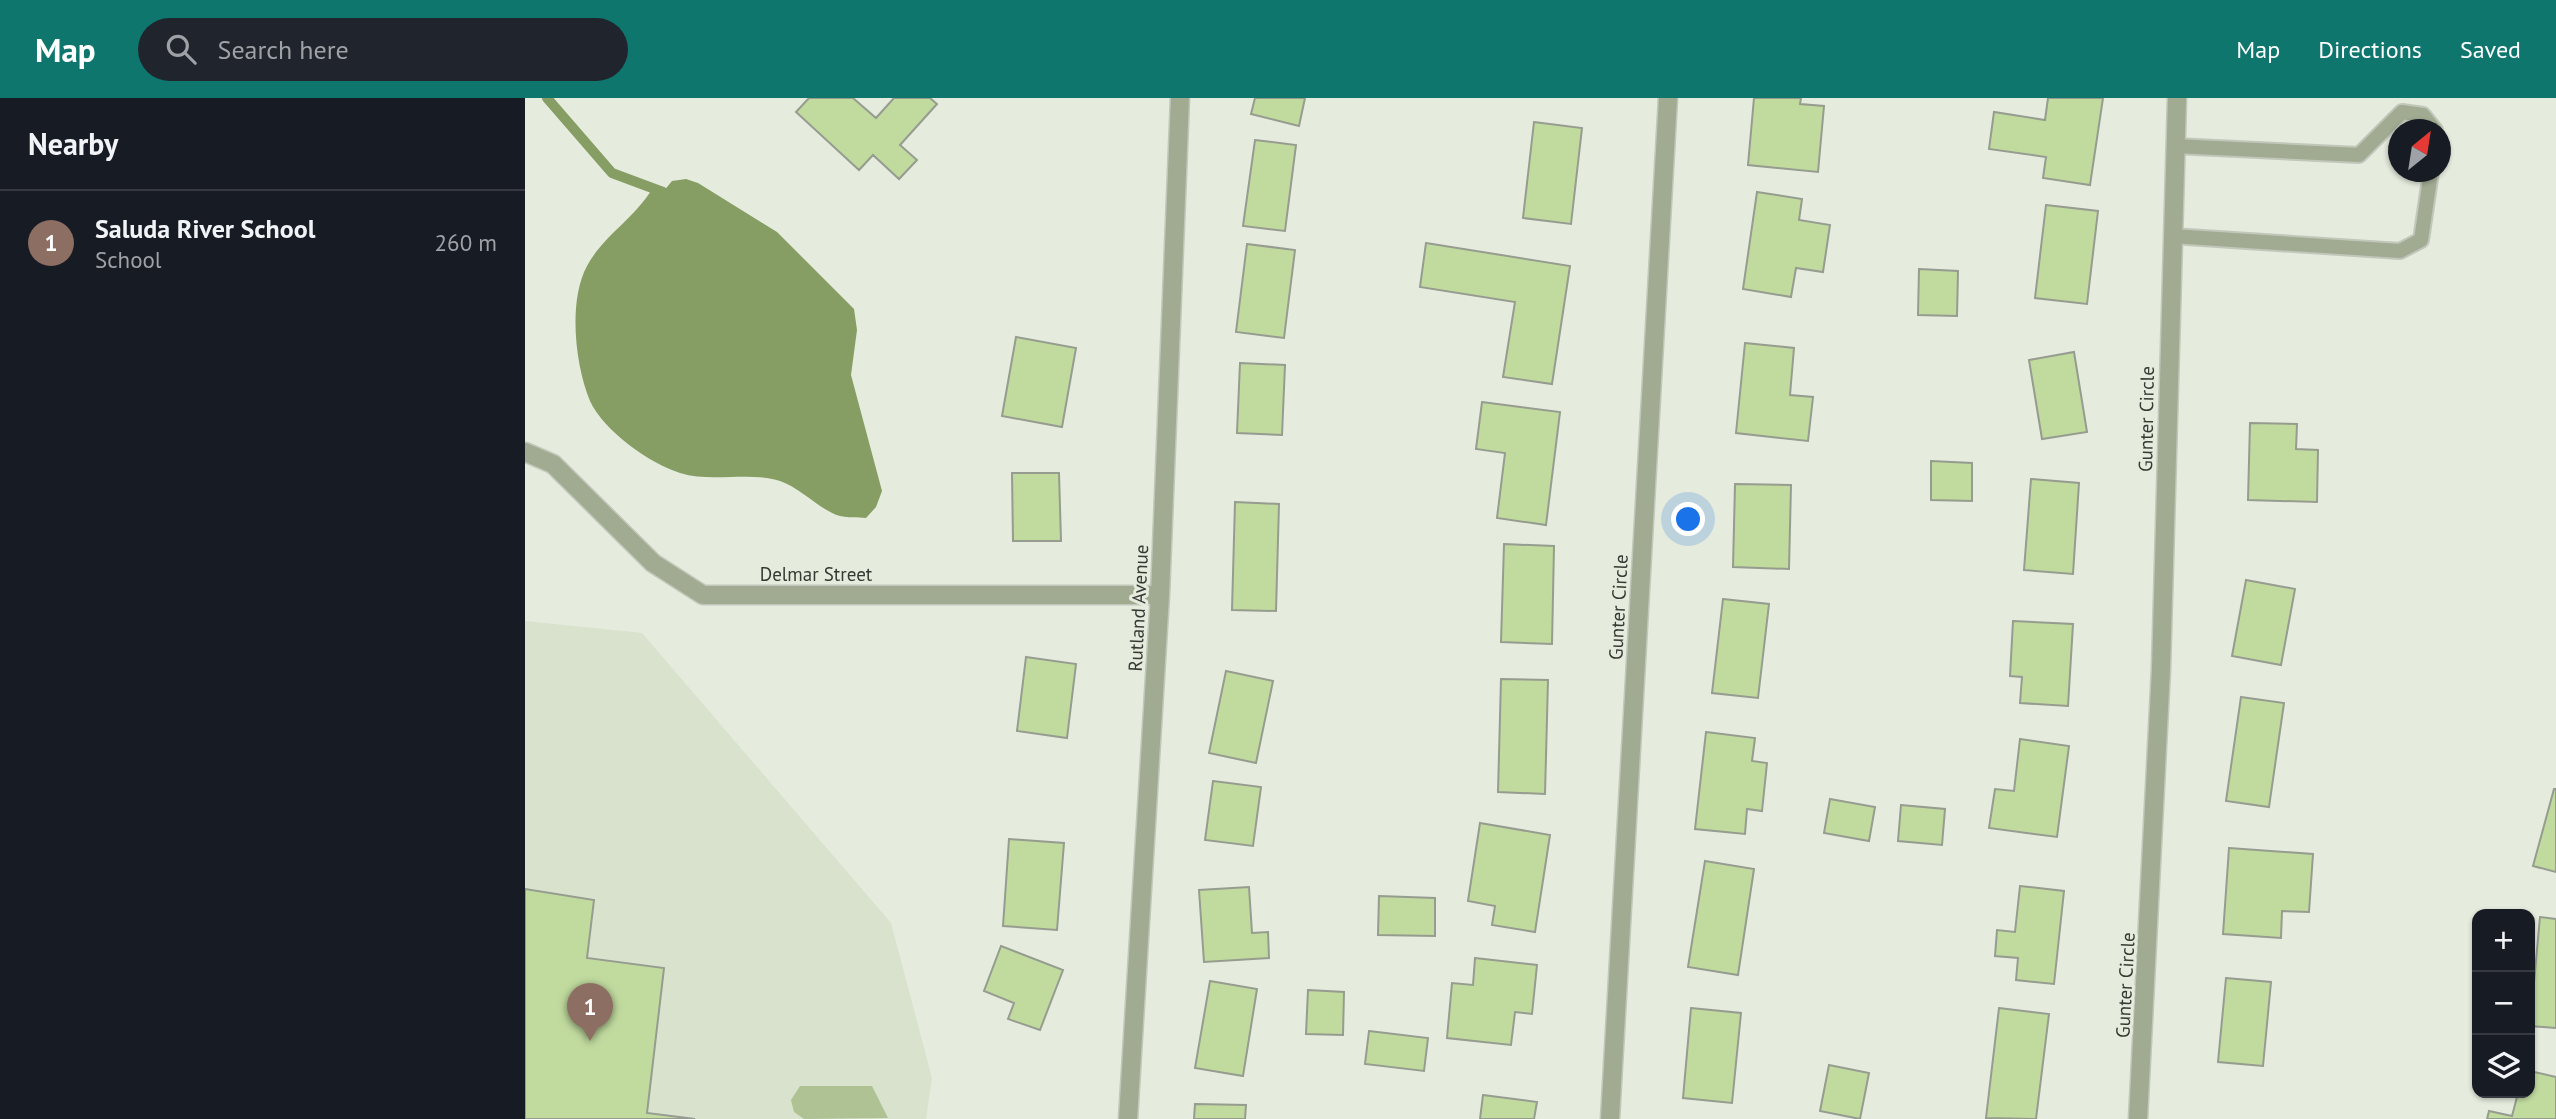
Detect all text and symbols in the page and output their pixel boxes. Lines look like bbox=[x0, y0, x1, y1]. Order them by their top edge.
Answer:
search box bbox=[138, 18, 628, 81]
text: Map bbox=[35, 28, 96, 71]
icon: search bbox=[162, 30, 200, 68]
text: Search here bbox=[218, 33, 349, 66]
text: Map bbox=[2236, 34, 2280, 65]
text: Directions bbox=[2318, 34, 2422, 65]
text: Saved bbox=[2460, 34, 2521, 65]
north arrow bbox=[2388, 119, 2451, 182]
text: Nearby bbox=[28, 124, 118, 163]
text: Saluda River School bbox=[95, 212, 315, 245]
text: 1 bbox=[44, 228, 58, 257]
text: 260 m bbox=[435, 228, 497, 257]
text: School bbox=[95, 245, 162, 274]
street label: Gunter Circle bbox=[2133, 366, 2159, 472]
your location bbox=[1671, 502, 1705, 536]
street label: Rutland Avenue bbox=[1123, 544, 1153, 672]
street label: Gunter Circle bbox=[1603, 554, 1633, 660]
street label: Delmar Street bbox=[760, 562, 873, 586]
map controls bbox=[2472, 909, 2535, 1098]
button: + bbox=[2472, 909, 2535, 972]
street label: Gunter Circle bbox=[2110, 932, 2140, 1038]
button: − bbox=[2472, 972, 2535, 1035]
pin: 1 bbox=[567, 983, 613, 1041]
button: layers bbox=[2472, 1035, 2535, 1098]

